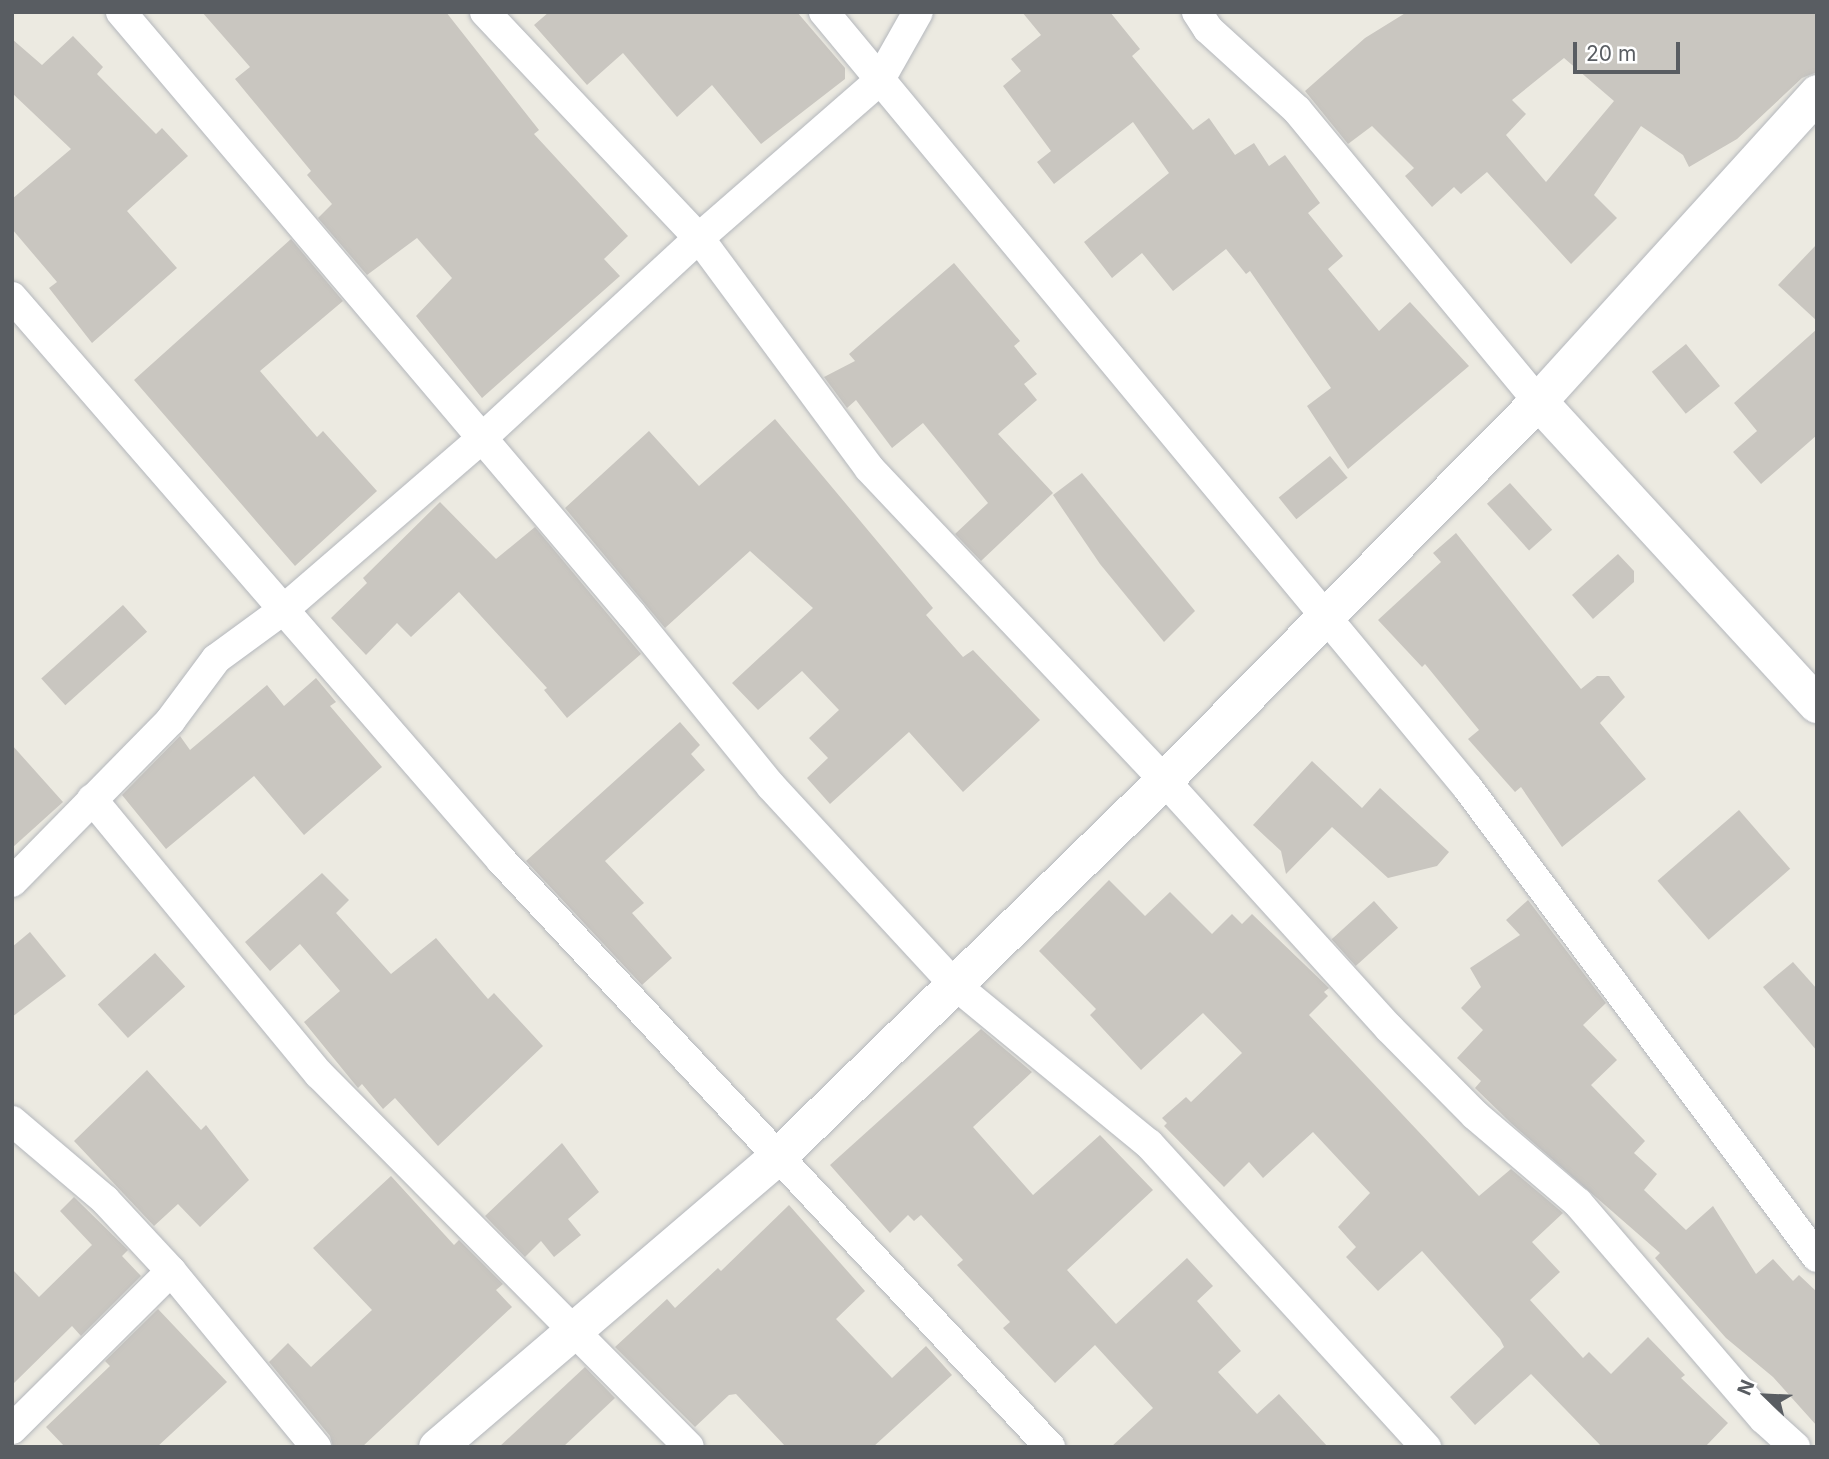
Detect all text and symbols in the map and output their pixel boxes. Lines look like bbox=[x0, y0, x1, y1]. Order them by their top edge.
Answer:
scale bar bbox=[1577, 28, 1684, 72]
text: 20 m bbox=[1586, 41, 1636, 66]
north arrow bbox=[1731, 1361, 1801, 1431]
text: N bbox=[1733, 1376, 1760, 1399]

